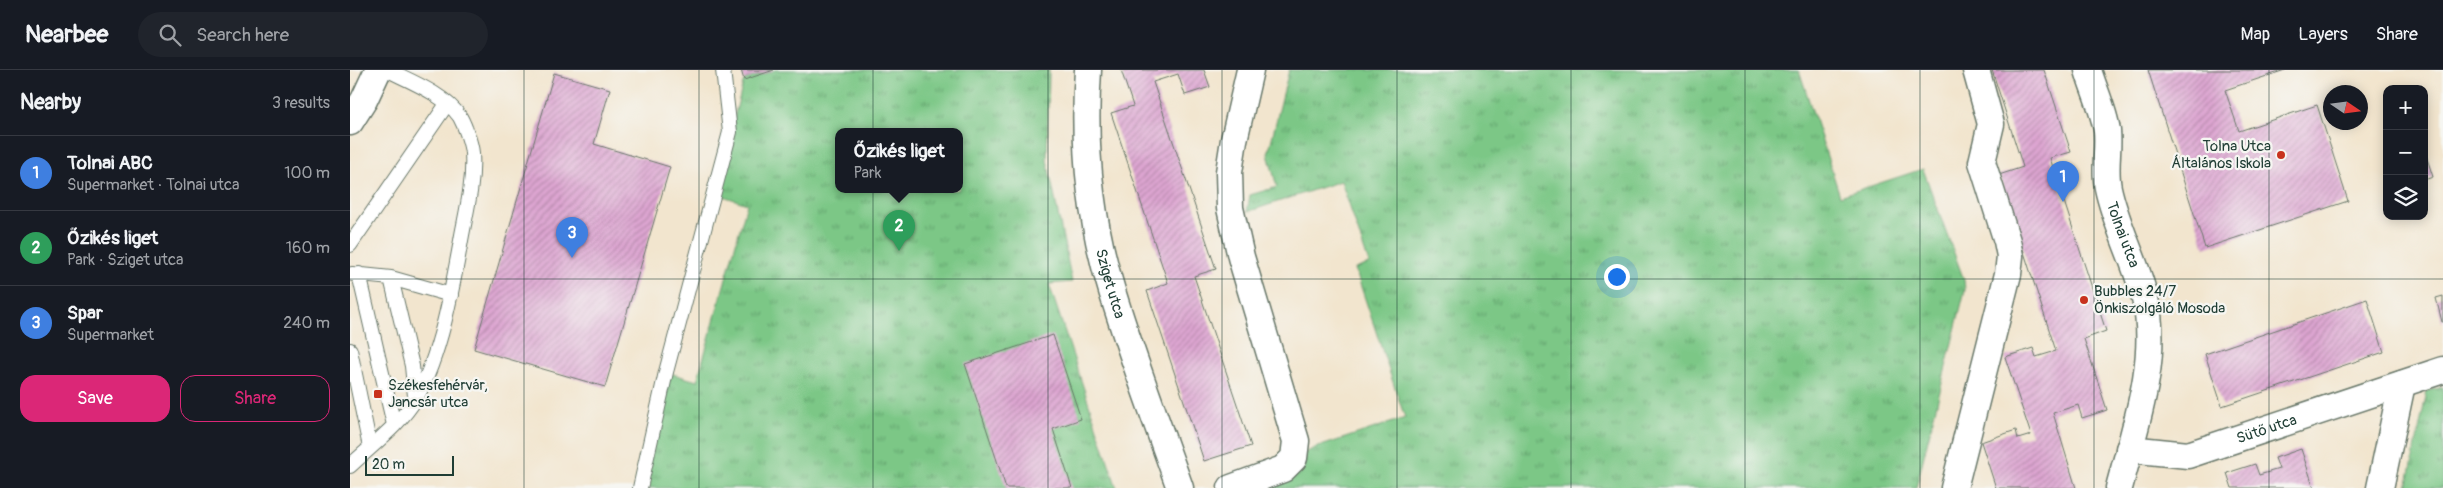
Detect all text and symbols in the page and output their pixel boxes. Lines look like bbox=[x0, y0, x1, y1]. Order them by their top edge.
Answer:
search box bbox=[138, 12, 488, 57]
text: Nearbee bbox=[25, 20, 108, 49]
icon: search bbox=[156, 21, 184, 49]
text: Search here bbox=[196, 23, 289, 47]
text: Map bbox=[2241, 23, 2270, 46]
text: Layers bbox=[2298, 23, 2348, 46]
text: Share bbox=[2376, 23, 2418, 46]
north arrow bbox=[2323, 85, 2368, 130]
map controls bbox=[2383, 85, 2428, 220]
button: + bbox=[2383, 85, 2428, 130]
text: Nearby bbox=[20, 89, 81, 116]
text: 3 results bbox=[272, 93, 330, 113]
popup bbox=[835, 128, 963, 193]
button: − bbox=[2383, 130, 2428, 175]
place label: Tolna Utca Általános Iskola bbox=[2171, 137, 2271, 173]
text: Őzikés liget bbox=[853, 139, 945, 163]
marker: Tolna Utca Általános Iskola bbox=[2275, 149, 2287, 161]
text: Tolnai ABC bbox=[67, 151, 153, 175]
pin: 1 bbox=[2047, 161, 2079, 202]
text: 1 bbox=[33, 163, 39, 183]
text: 100 m bbox=[284, 163, 330, 183]
text: Park bbox=[853, 163, 881, 183]
text: Supermarket · Tolnai utca bbox=[67, 175, 239, 195]
button: layers bbox=[2383, 175, 2428, 220]
street label: Tolnai utca bbox=[2102, 199, 2143, 270]
pin: 2 bbox=[883, 210, 915, 251]
pin: 3 bbox=[556, 217, 588, 258]
text: Őzikés liget bbox=[67, 226, 158, 250]
text: 2 bbox=[32, 238, 40, 258]
text: 160 m bbox=[286, 238, 330, 258]
street label: Sziget utca bbox=[1091, 247, 1129, 321]
text: Park · Sziget utca bbox=[67, 250, 184, 270]
your location bbox=[1604, 264, 1630, 290]
place label: Bubbles 24/7 Önkiszolgáló Mosoda bbox=[2094, 282, 2225, 318]
marker: Bubbles 24/7 Önkiszolgáló Mosoda bbox=[2078, 294, 2090, 306]
text: Spar bbox=[67, 301, 103, 325]
text: 3 bbox=[32, 313, 40, 333]
text: 240 m bbox=[283, 313, 330, 333]
text: Supermarket bbox=[67, 325, 154, 345]
button: Save bbox=[20, 375, 170, 422]
button: Share bbox=[180, 375, 330, 422]
place label: Székesfehérvár, Jancsár utca bbox=[388, 376, 488, 412]
marker: Székesfehérvár, Jancsár utca bbox=[372, 388, 384, 400]
street label: Sütő utca bbox=[2234, 410, 2299, 448]
scale bar bbox=[365, 453, 454, 476]
text: 20 m bbox=[372, 456, 405, 473]

